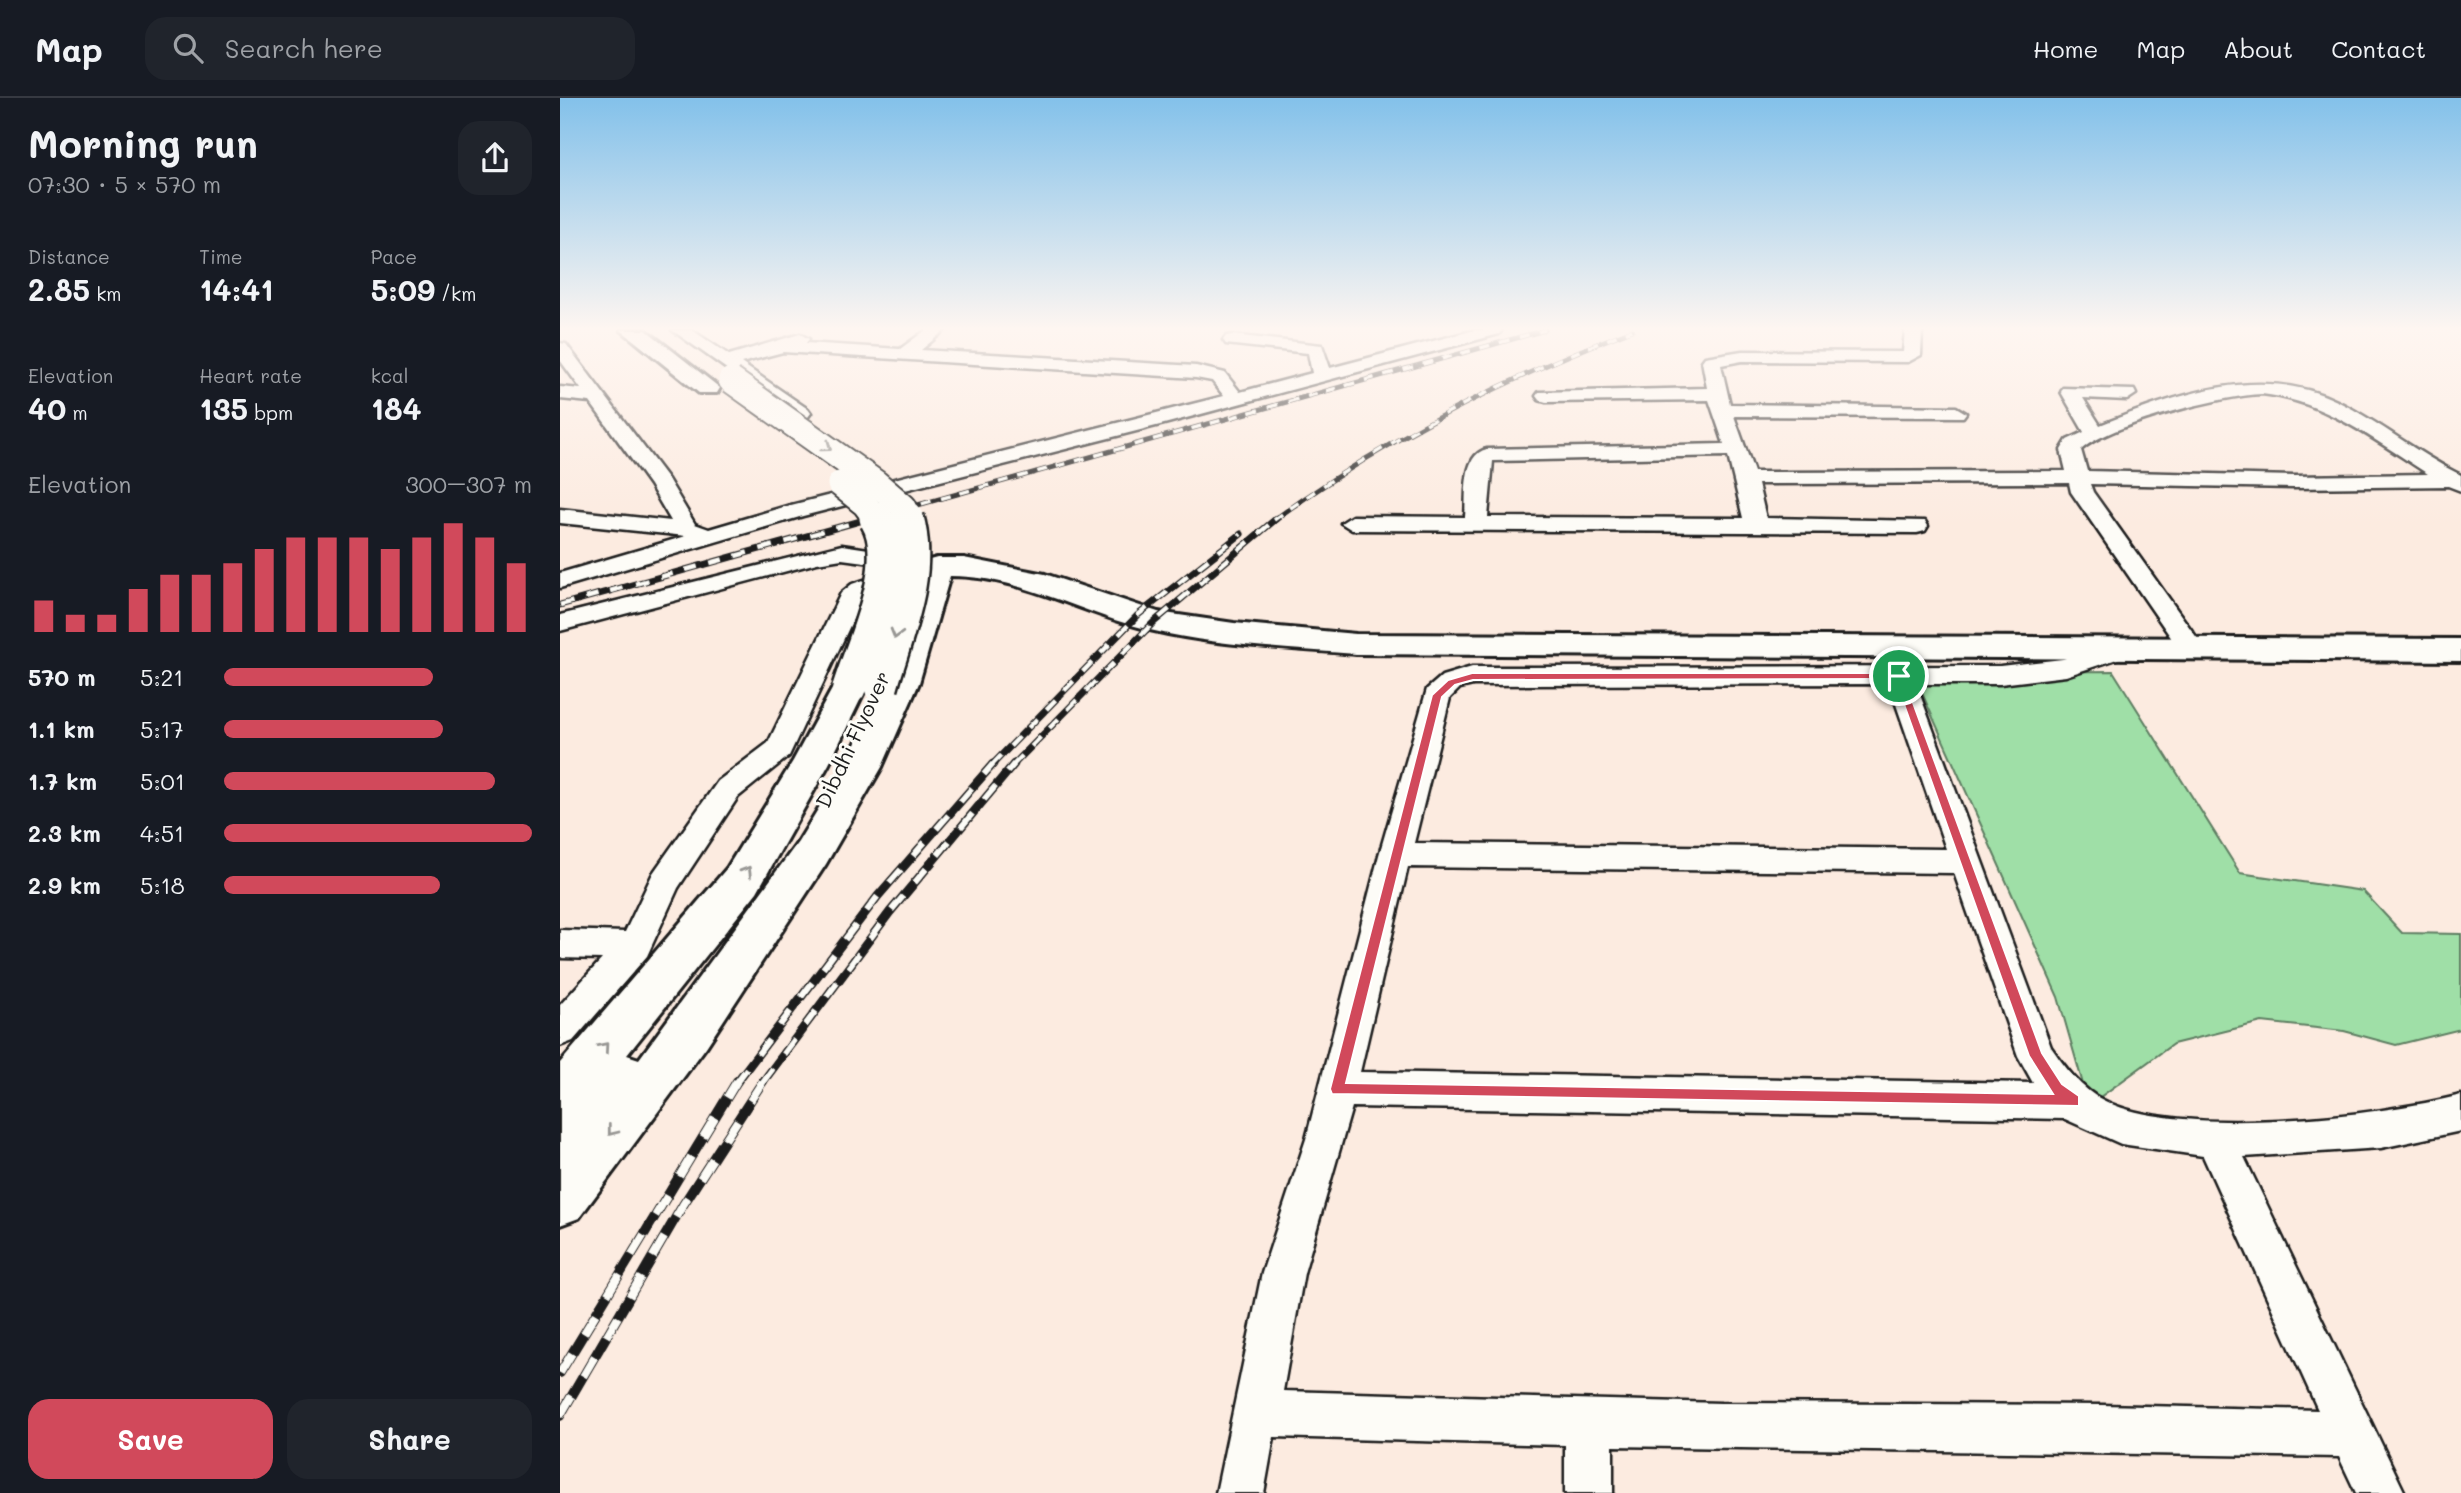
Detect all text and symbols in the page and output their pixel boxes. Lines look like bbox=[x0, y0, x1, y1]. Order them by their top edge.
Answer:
search box bbox=[145, 17, 635, 80]
text: Map bbox=[35, 27, 103, 70]
icon: search bbox=[169, 29, 207, 67]
text: Search here bbox=[225, 31, 383, 65]
text: Home bbox=[2033, 33, 2098, 64]
text: Map bbox=[2136, 33, 2185, 64]
text: About bbox=[2223, 33, 2293, 64]
text: Contact bbox=[2331, 33, 2426, 64]
text: Morning run bbox=[28, 118, 258, 168]
button: share bbox=[458, 121, 532, 195]
text: 07:30 · 5 × 570 m bbox=[28, 169, 221, 199]
text: Distance bbox=[28, 244, 110, 269]
text: Time bbox=[199, 244, 243, 269]
text: Pace bbox=[371, 244, 417, 269]
text: 2.85 bbox=[28, 269, 90, 309]
text: 14:41 bbox=[199, 269, 273, 309]
text: 5:09 bbox=[371, 269, 435, 309]
text: km bbox=[90, 281, 121, 306]
text: /km bbox=[435, 281, 476, 306]
text: Elevation bbox=[28, 363, 113, 388]
text: Heart rate bbox=[199, 363, 302, 388]
text: kcal bbox=[371, 363, 409, 388]
text: 40 bbox=[28, 388, 66, 428]
text: 135 bbox=[199, 388, 248, 428]
text: 184 bbox=[371, 388, 422, 428]
text: m bbox=[66, 400, 88, 425]
text: bpm bbox=[248, 400, 293, 425]
one-way arrow bbox=[819, 439, 832, 452]
text: Elevation bbox=[28, 469, 131, 499]
text: 300–307 m bbox=[405, 469, 532, 499]
one-way arrow bbox=[890, 627, 904, 639]
pin bbox=[1869, 646, 1929, 706]
icon: arrive bbox=[1880, 657, 1918, 695]
text: 570 m bbox=[28, 662, 96, 692]
text: 5:21 bbox=[140, 662, 184, 692]
street label: Dibdhi Flyover bbox=[809, 666, 895, 812]
text: 1.1 km bbox=[28, 714, 94, 744]
text: 5:17 bbox=[140, 714, 184, 744]
text: 1.7 km bbox=[28, 766, 97, 796]
text: 5:01 bbox=[140, 766, 185, 796]
text: 2.3 km bbox=[28, 818, 101, 848]
text: 4:51 bbox=[140, 818, 184, 848]
one-way arrow bbox=[739, 865, 752, 878]
text: 2.9 km bbox=[28, 870, 101, 900]
text: 5:18 bbox=[140, 870, 185, 900]
one-way arrow bbox=[596, 1043, 608, 1056]
one-way arrow bbox=[607, 1123, 620, 1135]
button: Save bbox=[28, 1399, 273, 1479]
button: Share bbox=[287, 1399, 532, 1479]

